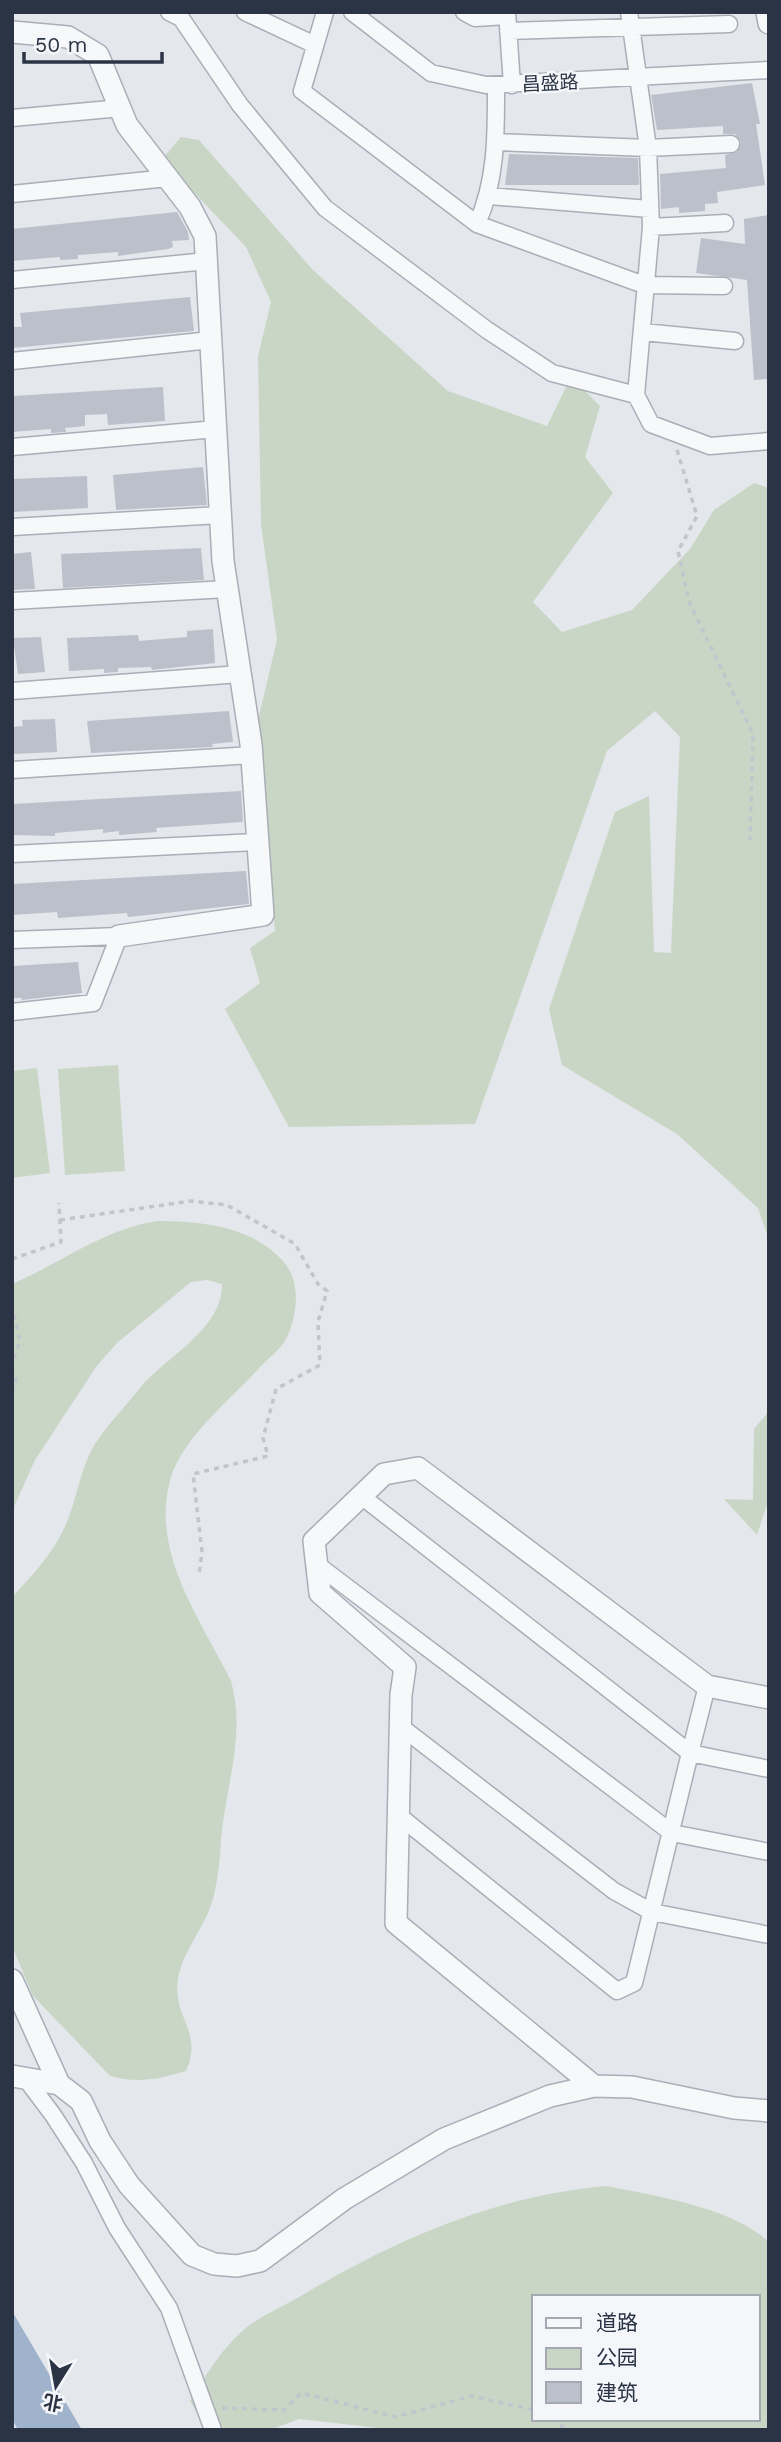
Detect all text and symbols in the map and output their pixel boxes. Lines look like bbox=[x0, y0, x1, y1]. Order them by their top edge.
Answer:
scale bar bbox=[24, 21, 163, 65]
text: 50 m bbox=[35, 32, 87, 57]
street label: 昌盛路 bbox=[521, 70, 579, 96]
legend bbox=[532, 2295, 760, 2421]
text: 道路 bbox=[596, 2310, 638, 2335]
text: 公园 bbox=[596, 2345, 638, 2370]
north arrow bbox=[21, 2351, 91, 2421]
text: 建筑 bbox=[596, 2380, 638, 2405]
text: 北 bbox=[41, 2389, 64, 2415]

